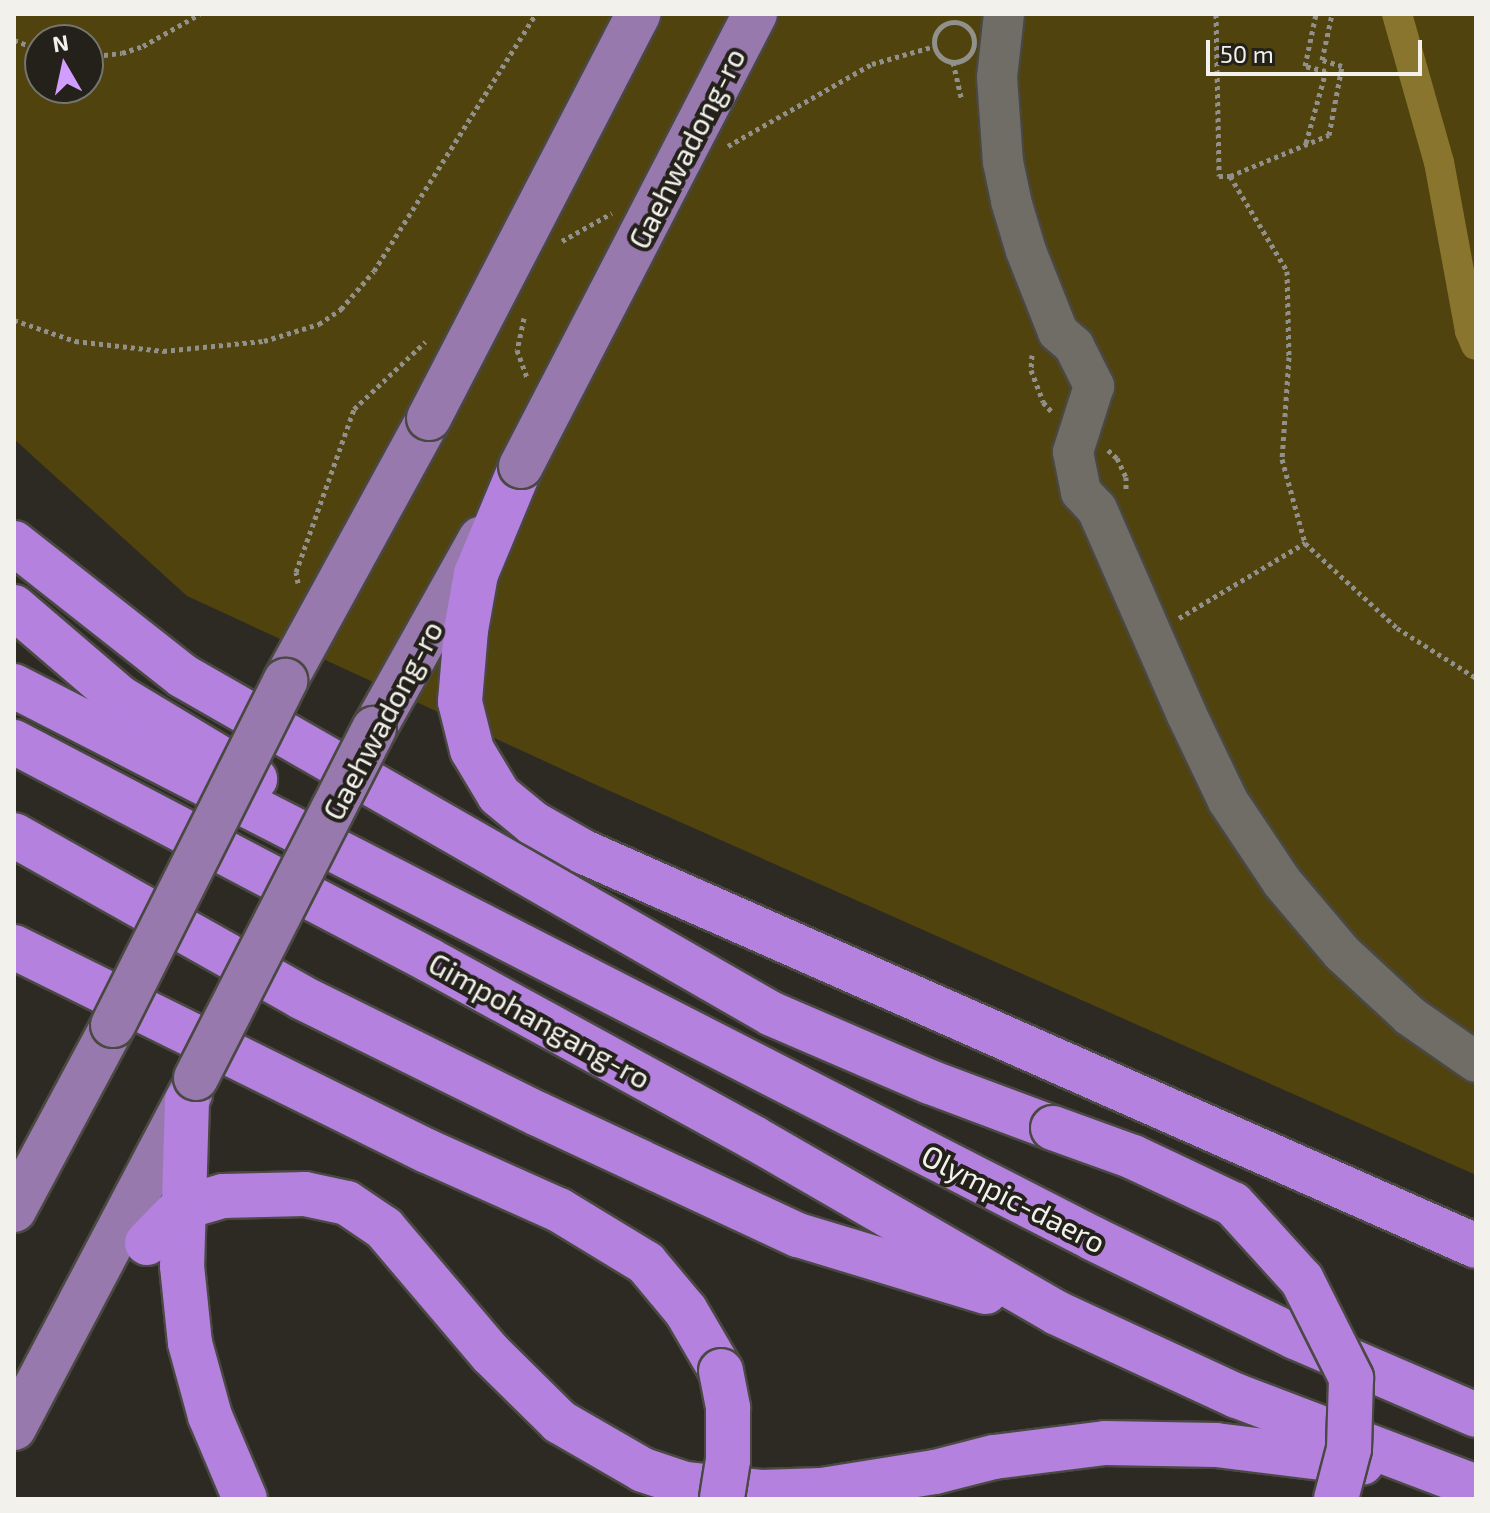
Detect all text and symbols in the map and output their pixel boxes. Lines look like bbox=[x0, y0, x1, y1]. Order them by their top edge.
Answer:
north arrow bbox=[24, 24, 104, 104]
scale bar bbox=[1210, 24, 1426, 74]
text: N bbox=[51, 28, 70, 56]
text: 50 m bbox=[1220, 39, 1274, 68]
street label: Gaehwadong-ro bbox=[620, 42, 752, 254]
street label: Gaehwadong-ro bbox=[314, 614, 450, 826]
street label: Gimpohangang-ro bbox=[423, 944, 657, 1096]
street label: Olympic-daero bbox=[916, 1136, 1112, 1260]

